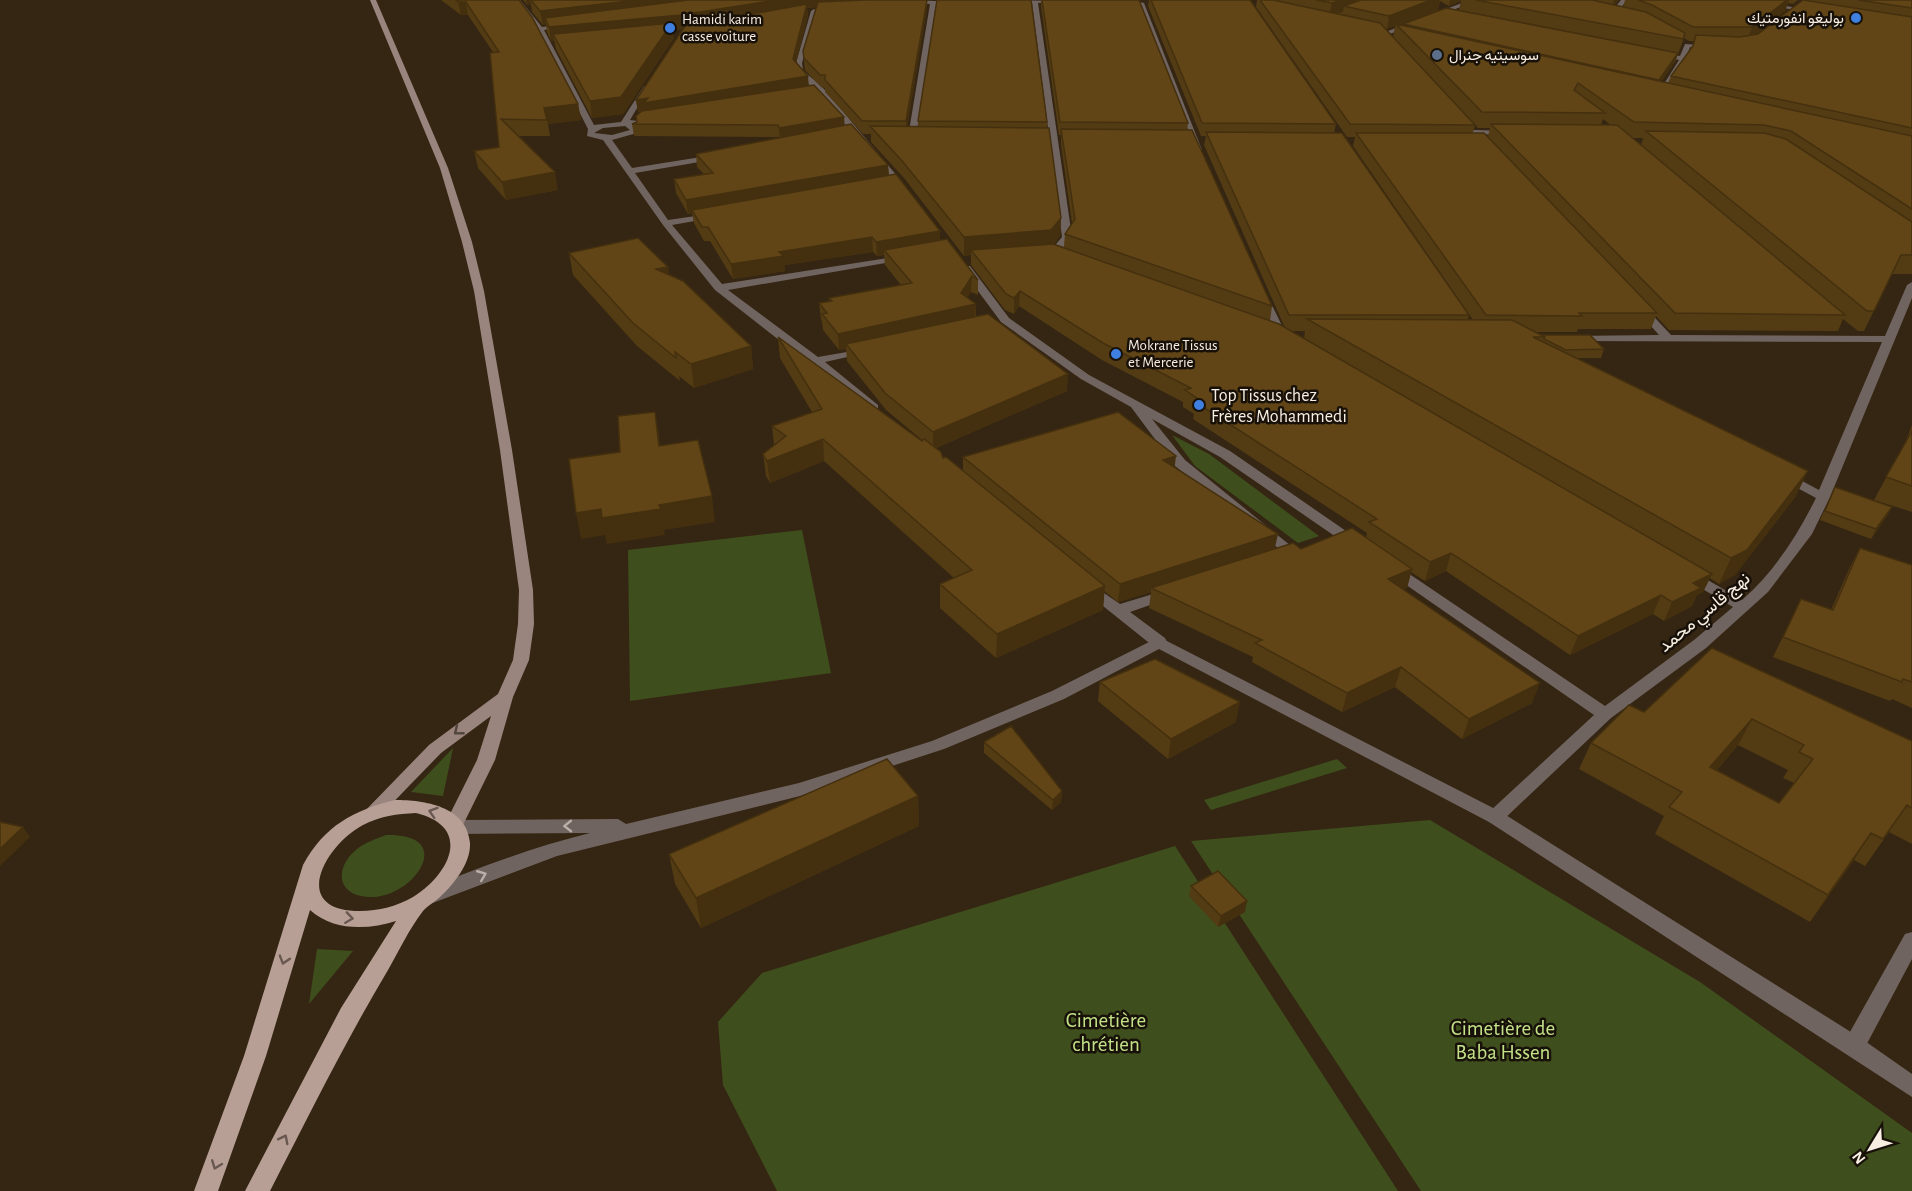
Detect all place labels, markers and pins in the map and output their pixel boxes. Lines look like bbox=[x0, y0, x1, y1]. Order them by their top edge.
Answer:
place label: بوليغو انفورمتيك bbox=[1747, 11, 1844, 27]
marker: بوليغو انفورمتيك bbox=[1849, 11, 1863, 25]
place label: Hamidi karim casse voiture bbox=[682, 12, 762, 44]
marker: Hamidi karim casse voiture bbox=[663, 21, 677, 35]
marker: سوسيتيه جنرال bbox=[1430, 48, 1444, 62]
place label: سوسيتيه جنرال bbox=[1449, 48, 1539, 64]
place label: Mokrane Tissus et Mercerie bbox=[1128, 338, 1218, 370]
marker: Mokrane Tissus et Mercerie bbox=[1109, 347, 1123, 361]
place label: Top Tissus chez Frères Mohammedi bbox=[1211, 387, 1347, 426]
marker: Top Tissus chez Frères Mohammedi bbox=[1192, 398, 1206, 412]

